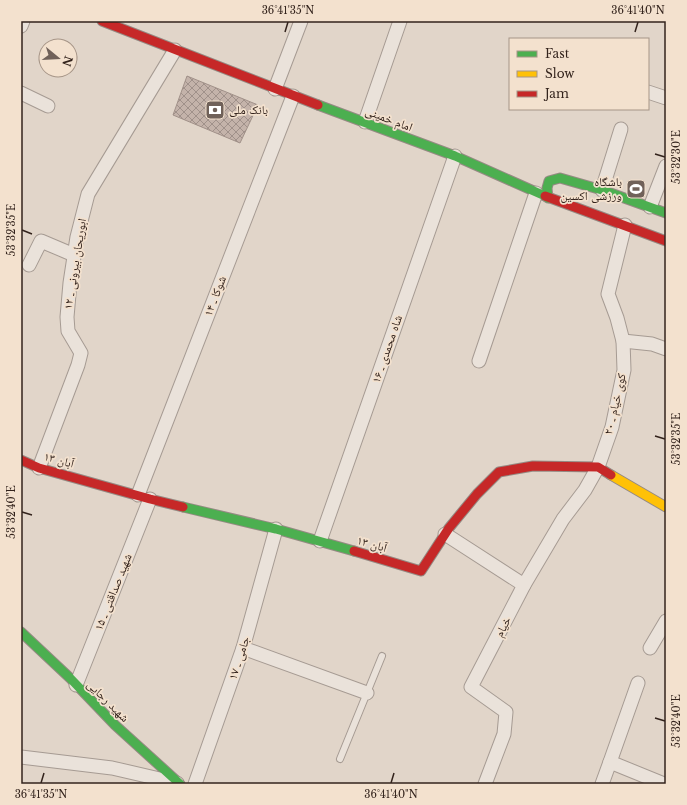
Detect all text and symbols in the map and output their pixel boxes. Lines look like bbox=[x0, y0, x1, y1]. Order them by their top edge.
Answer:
text: 36°41'35"N bbox=[262, 4, 314, 17]
text: 36°41'40"N bbox=[611, 4, 665, 17]
north arrow bbox=[38, 38, 78, 78]
legend bbox=[509, 38, 649, 110]
text: Fast bbox=[545, 46, 570, 61]
text: N bbox=[59, 54, 76, 69]
text: Slow bbox=[545, 66, 575, 81]
text: Jam bbox=[543, 86, 569, 101]
bank icon: بانک ملی bbox=[204, 99, 226, 121]
place label: بانک ملی bbox=[229, 102, 268, 117]
street label: امام خمینی bbox=[363, 103, 415, 135]
text: 53°32'30"E bbox=[670, 130, 683, 184]
place label: باشگاه ورزشی اکسین bbox=[560, 174, 622, 203]
sports icon: باشگاه ورزشی اکسین bbox=[625, 178, 647, 200]
text: 53°32'35"E bbox=[5, 204, 18, 256]
street label: ابوریحان بیرونی ـ ۱۲ bbox=[60, 217, 89, 311]
street label: شوکا ـ ۱۴ bbox=[200, 274, 229, 318]
street label: شاه محمدی ـ ۱۶ bbox=[368, 313, 405, 385]
street label: کوی خیام ـ ۲۰ bbox=[600, 372, 630, 436]
text: 53°32'35"E bbox=[670, 413, 683, 465]
street label: ۱۳ آبان bbox=[42, 448, 77, 471]
text: 53°32'40"E bbox=[5, 485, 18, 539]
street label: ۱۳ آبان bbox=[355, 532, 390, 556]
street label: شهید صداقتی ـ ۱۵ bbox=[90, 551, 135, 633]
street label: خیام bbox=[491, 614, 515, 640]
street label: جامی ـ ۱۷ bbox=[225, 634, 253, 681]
street label: شهید رجایی bbox=[84, 676, 133, 725]
text: 53°32'40"E bbox=[670, 694, 683, 748]
text: 36°41'35"N bbox=[15, 788, 67, 801]
text: 36°41'40"N bbox=[364, 788, 418, 801]

